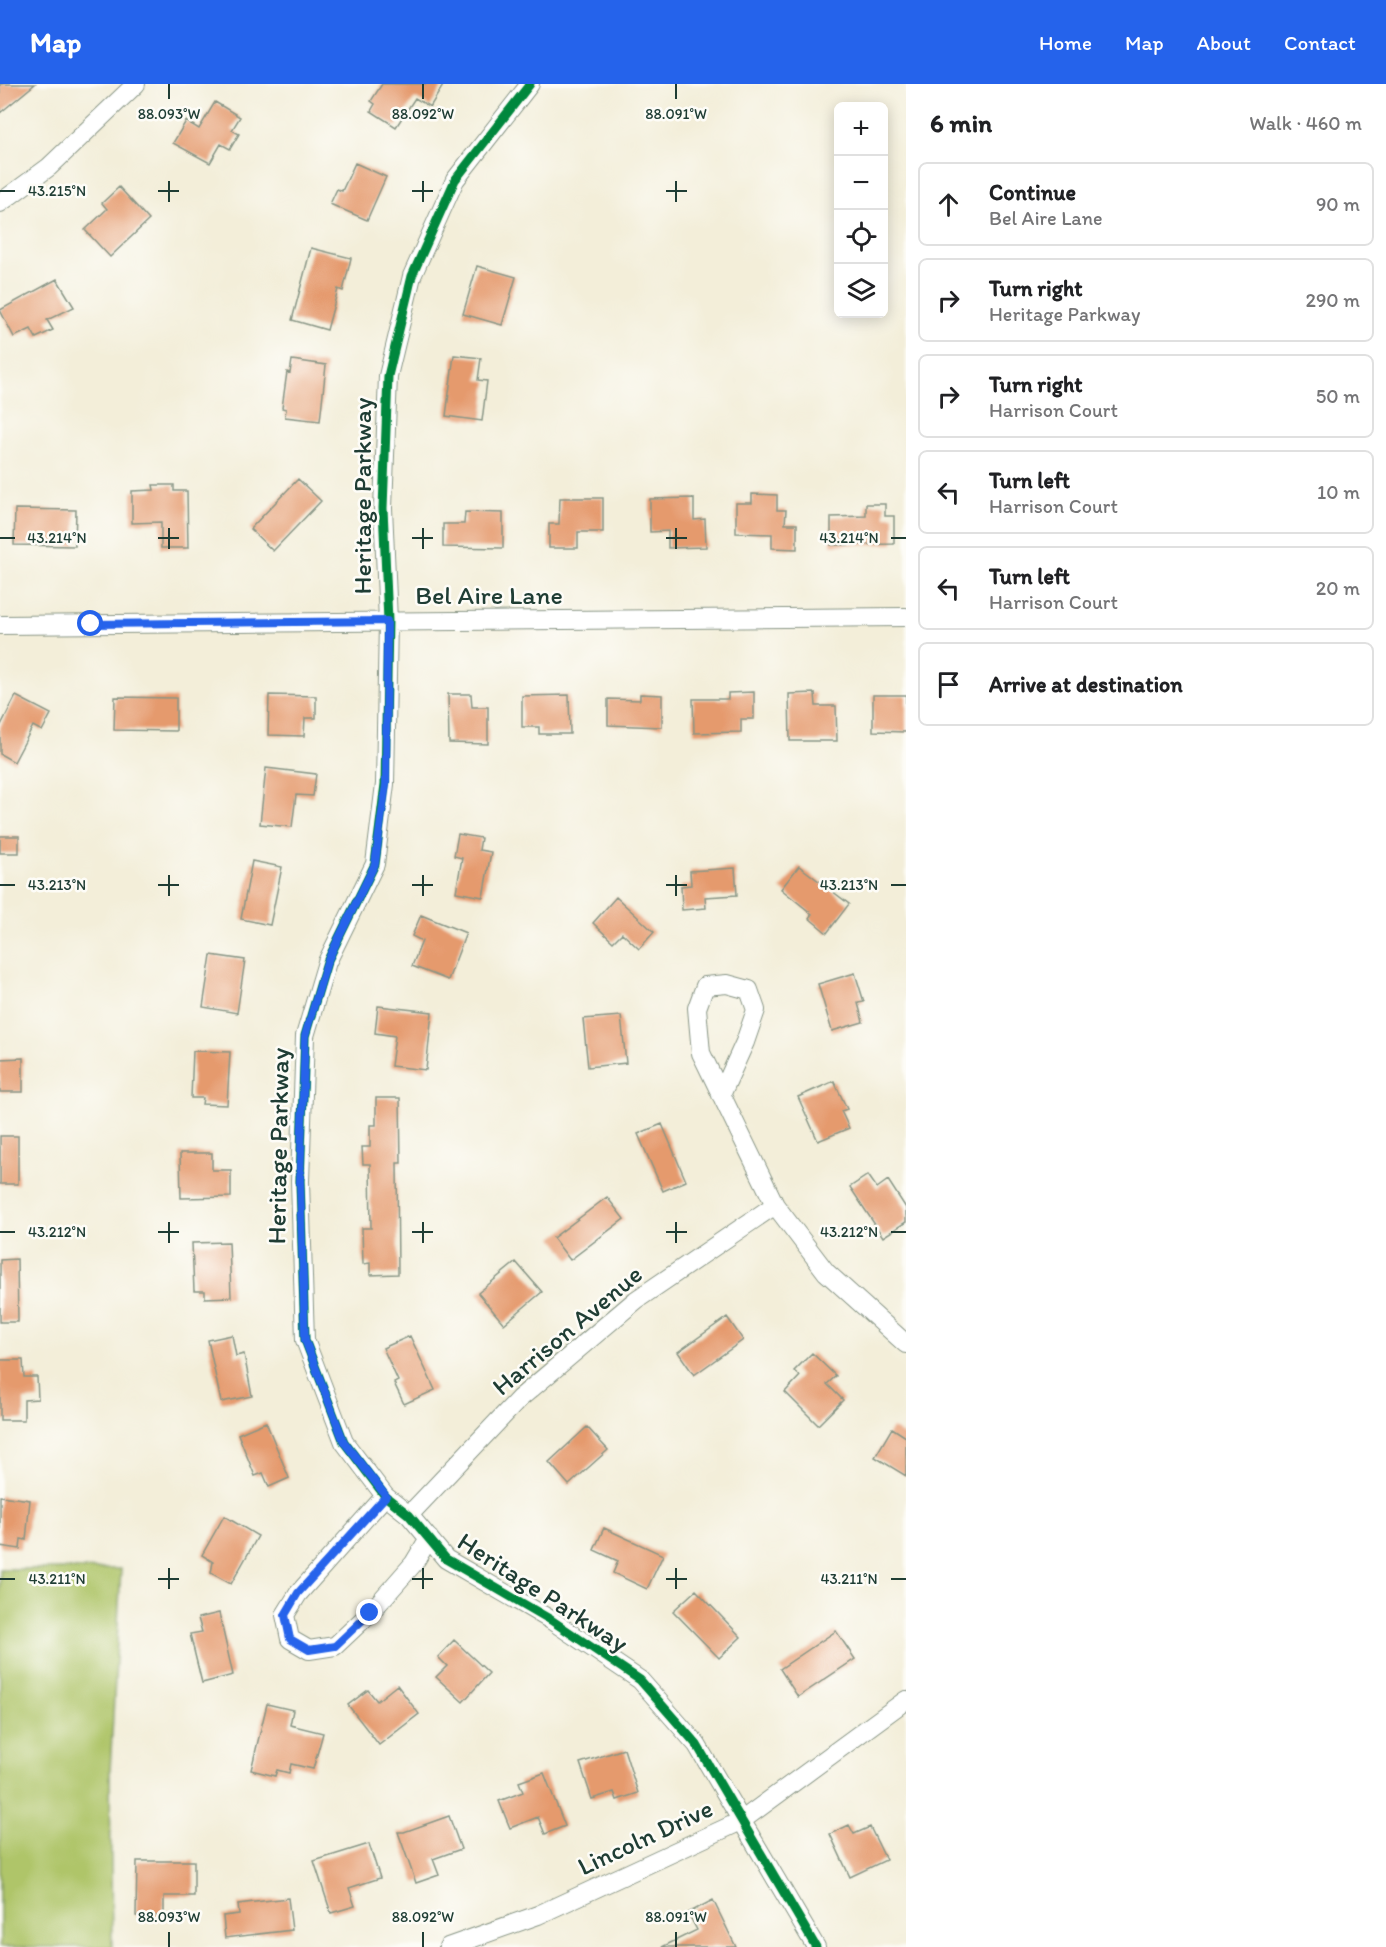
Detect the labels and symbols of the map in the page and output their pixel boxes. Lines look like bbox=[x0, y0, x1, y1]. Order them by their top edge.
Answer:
text: 88.093°W bbox=[138, 105, 200, 123]
text: 88.092°W bbox=[392, 105, 454, 123]
text: 88.091°W bbox=[645, 105, 707, 123]
text: 43.215°N bbox=[28, 182, 86, 200]
street label: Heritage Parkway bbox=[346, 398, 378, 594]
text: 43.214°N bbox=[27, 529, 87, 547]
text: 43.214°N bbox=[819, 529, 879, 547]
street label: Bel Aire Lane bbox=[415, 579, 563, 611]
route start bbox=[77, 610, 103, 636]
text: 43.213°N bbox=[28, 876, 86, 894]
text: 43.213°N bbox=[820, 876, 878, 894]
street label: Heritage Parkway bbox=[260, 1047, 296, 1245]
text: 43.212°N bbox=[28, 1223, 86, 1241]
text: 43.212°N bbox=[820, 1223, 878, 1241]
street label: Harrison Avenue bbox=[485, 1258, 649, 1402]
street label: Heritage Parkway bbox=[452, 1525, 634, 1659]
text: 43.211°N bbox=[28, 1570, 86, 1588]
text: 43.211°N bbox=[820, 1570, 878, 1588]
route end bbox=[356, 1599, 382, 1625]
street label: Lincoln Drive bbox=[572, 1792, 718, 1882]
text: 88.093°W bbox=[138, 1908, 200, 1926]
text: 88.092°W bbox=[392, 1908, 454, 1926]
text: 88.091°W bbox=[645, 1908, 707, 1926]

